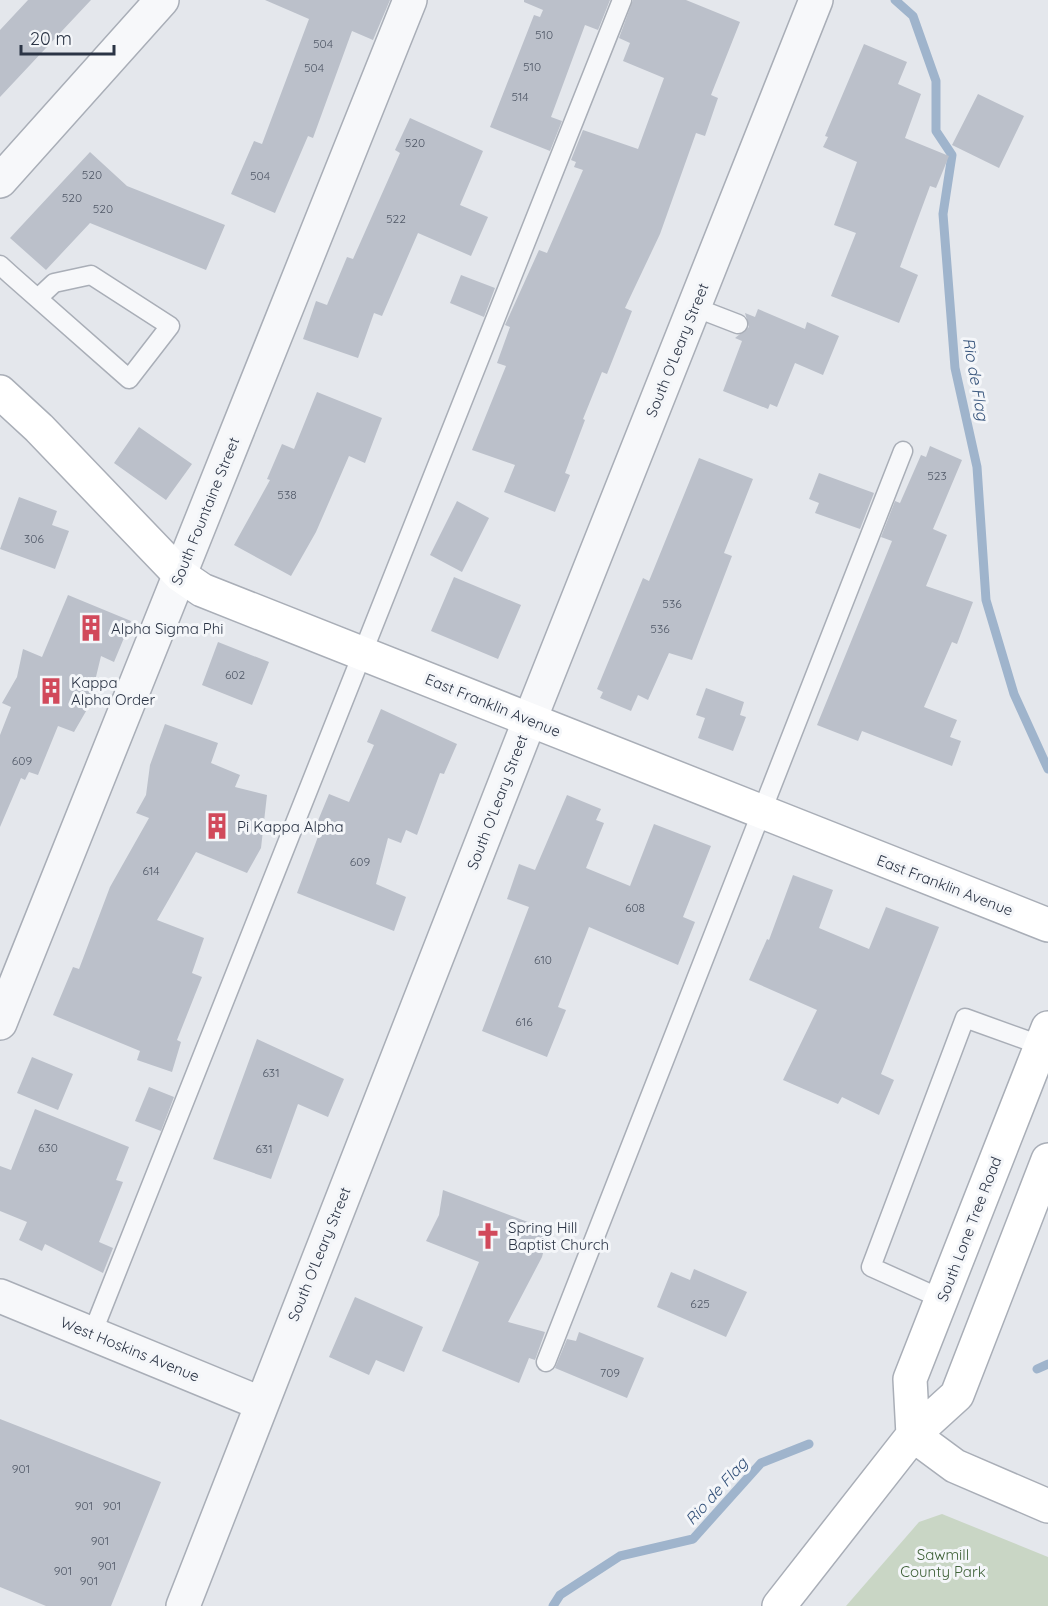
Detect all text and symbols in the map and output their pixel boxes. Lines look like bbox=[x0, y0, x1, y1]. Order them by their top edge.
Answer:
scale bar bbox=[21, 18, 114, 56]
text: 20 m bbox=[30, 27, 72, 50]
house number: 510 bbox=[535, 27, 553, 42]
house number: 504 bbox=[313, 36, 333, 51]
house number: 510 bbox=[523, 59, 541, 74]
house number: 504 bbox=[304, 60, 324, 75]
house number: 514 bbox=[511, 89, 529, 104]
house number: 520 bbox=[405, 135, 425, 150]
house number: 520 bbox=[82, 167, 102, 182]
house number: 504 bbox=[250, 168, 270, 183]
house number: 520 bbox=[62, 190, 82, 205]
house number: 520 bbox=[93, 201, 113, 216]
house number: 522 bbox=[386, 211, 406, 226]
street label: South O'Leary Street bbox=[641, 280, 713, 420]
water label: Rio de Flag bbox=[959, 336, 993, 423]
street label: South Fountaine Street bbox=[167, 434, 243, 588]
house number: 523 bbox=[927, 468, 947, 483]
house number: 538 bbox=[277, 487, 297, 502]
house number: 306 bbox=[24, 531, 44, 546]
house number: 536 bbox=[662, 596, 682, 611]
building icon: Alpha Sigma Phi bbox=[76, 613, 106, 643]
place label: Alpha Sigma Phi bbox=[111, 619, 224, 638]
house number: 536 bbox=[650, 621, 670, 636]
house number: 602 bbox=[225, 667, 245, 682]
street label: East Franklin Avenue bbox=[423, 669, 563, 741]
place label: Kappa Alpha Order bbox=[71, 673, 155, 709]
building icon: Kappa Alpha Order bbox=[36, 676, 66, 706]
street label: South O'Leary Street bbox=[462, 732, 532, 872]
house number: 609 bbox=[12, 753, 32, 768]
building icon: Pi Kappa Alpha bbox=[202, 811, 232, 841]
place label: Pi Kappa Alpha bbox=[237, 817, 344, 836]
street label: East Franklin Avenue bbox=[874, 850, 1016, 920]
house number: 609 bbox=[350, 854, 370, 869]
house number: 614 bbox=[143, 863, 159, 878]
house number: 608 bbox=[625, 900, 645, 915]
house number: 610 bbox=[534, 952, 552, 967]
house number: 616 bbox=[515, 1014, 533, 1029]
house number: 631 bbox=[262, 1065, 280, 1080]
house number: 630 bbox=[38, 1140, 58, 1155]
house number: 631 bbox=[255, 1141, 273, 1156]
street label: South Lone Tree Road bbox=[933, 1154, 1005, 1304]
street label: South O'Leary Street bbox=[283, 1184, 355, 1324]
place label: Spring Hill Baptist Church bbox=[508, 1218, 609, 1254]
church icon: Spring Hill Baptist Church bbox=[473, 1221, 503, 1251]
house number: 625 bbox=[690, 1296, 710, 1311]
street label: West Hoskins Avenue bbox=[58, 1312, 202, 1386]
house number: 709 bbox=[600, 1365, 620, 1380]
water label: Rio de Flag bbox=[681, 1452, 752, 1529]
house number: 901 bbox=[12, 1461, 30, 1476]
house number: 901 bbox=[75, 1498, 93, 1513]
house number: 901 bbox=[103, 1498, 121, 1513]
house number: 901 bbox=[91, 1533, 109, 1548]
park label: Sawmill County Park bbox=[900, 1545, 986, 1581]
house number: 901 bbox=[98, 1558, 116, 1573]
house number: 901 bbox=[54, 1563, 72, 1578]
house number: 901 bbox=[80, 1573, 98, 1588]

